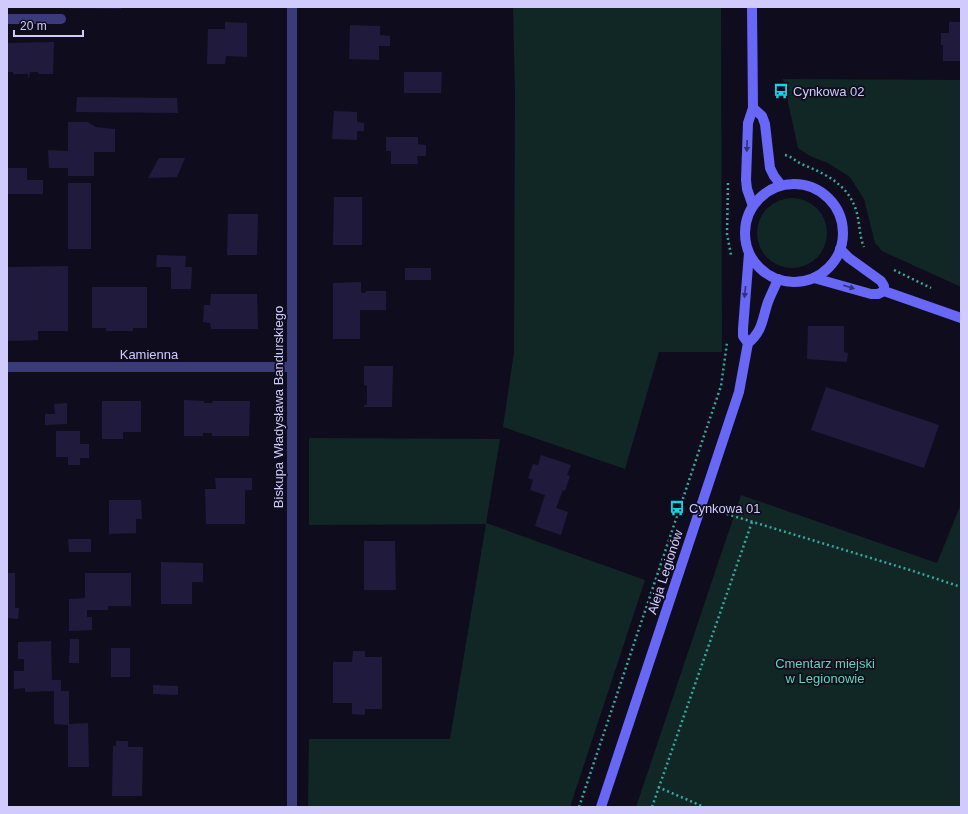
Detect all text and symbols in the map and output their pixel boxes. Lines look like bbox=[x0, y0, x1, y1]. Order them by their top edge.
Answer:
scale bar bbox=[14, 12, 83, 38]
text: 20 m bbox=[20, 19, 47, 33]
bus stop icon: Cynkowa 02 bbox=[772, 82, 790, 100]
place label: Cynkowa 02 bbox=[793, 84, 865, 99]
one-way arrow bbox=[743, 140, 750, 152]
one-way arrow bbox=[844, 284, 856, 290]
one-way arrow bbox=[742, 286, 748, 298]
street label: Biskupa Władysława Bandurskiego bbox=[271, 306, 286, 508]
street label: Kamienna bbox=[120, 347, 179, 362]
bus stop icon: Cynkowa 01 bbox=[668, 499, 686, 517]
place label: Cynkowa 01 bbox=[689, 501, 761, 516]
street label: Aleja Legionów bbox=[644, 527, 686, 616]
park label: Cmentarz miejski w Legionowie bbox=[775, 656, 875, 686]

